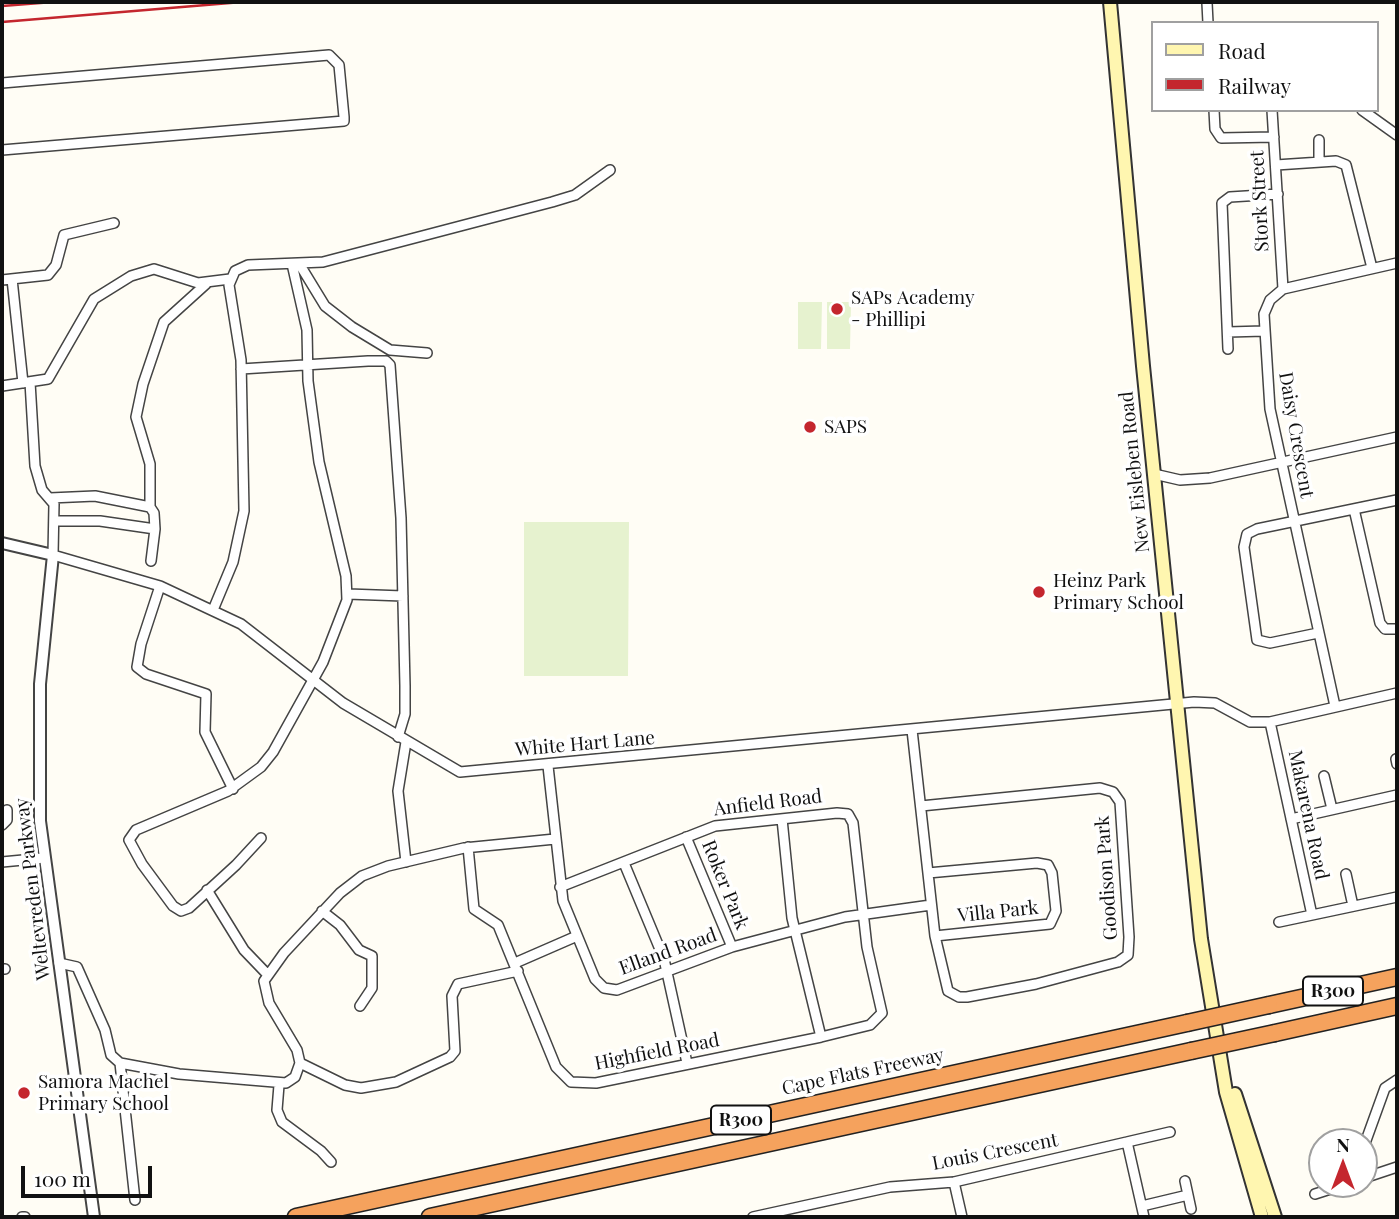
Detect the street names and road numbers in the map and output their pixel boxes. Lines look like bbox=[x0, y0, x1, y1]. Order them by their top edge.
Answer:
street label: Stork Street bbox=[1246, 150, 1274, 252]
street label: Daisy Crescent bbox=[1274, 370, 1318, 500]
street label: New Eisleben Road bbox=[1115, 390, 1155, 554]
street label: White Hart Lane bbox=[514, 727, 656, 761]
street label: Makarena Road bbox=[1283, 748, 1333, 882]
street label: Anfield Road bbox=[713, 785, 823, 821]
street label: Weltevreden Parkway bbox=[11, 797, 55, 981]
street label: Goodison Park bbox=[1091, 815, 1123, 941]
street label: Roker Park bbox=[697, 837, 753, 933]
street label: Villa Park bbox=[957, 896, 1039, 928]
street label: Elland Road bbox=[616, 924, 720, 980]
road number: R300 bbox=[1303, 976, 1363, 1006]
street label: Highfield Road bbox=[593, 1029, 721, 1075]
street label: Cape Flats Freeway bbox=[780, 1044, 946, 1100]
road number: R300 bbox=[711, 1106, 771, 1134]
street label: Louis Crescent bbox=[930, 1129, 1060, 1175]

